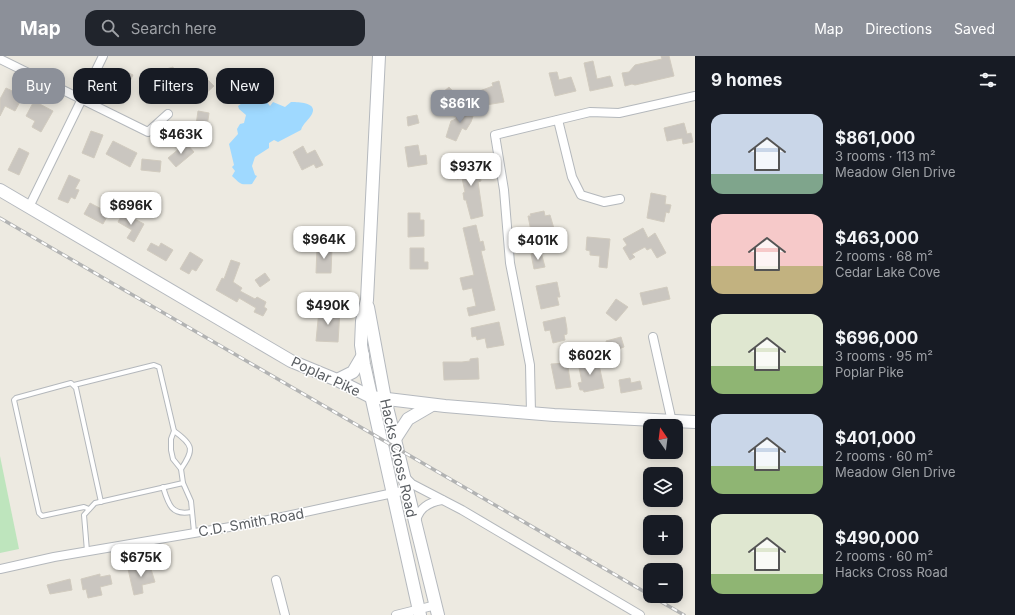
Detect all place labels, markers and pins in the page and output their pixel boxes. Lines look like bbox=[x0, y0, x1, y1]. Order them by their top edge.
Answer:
pin: $861K bbox=[432, 90, 488, 124]
pin: $463K bbox=[153, 121, 209, 155]
pin: $937K bbox=[443, 153, 499, 187]
pin: $696K bbox=[103, 192, 159, 226]
pin: $964K bbox=[296, 226, 352, 260]
pin: $401K bbox=[510, 227, 566, 261]
pin: $490K bbox=[300, 292, 356, 326]
pin: $602K bbox=[562, 342, 618, 376]
pin: $675K bbox=[113, 544, 169, 578]

